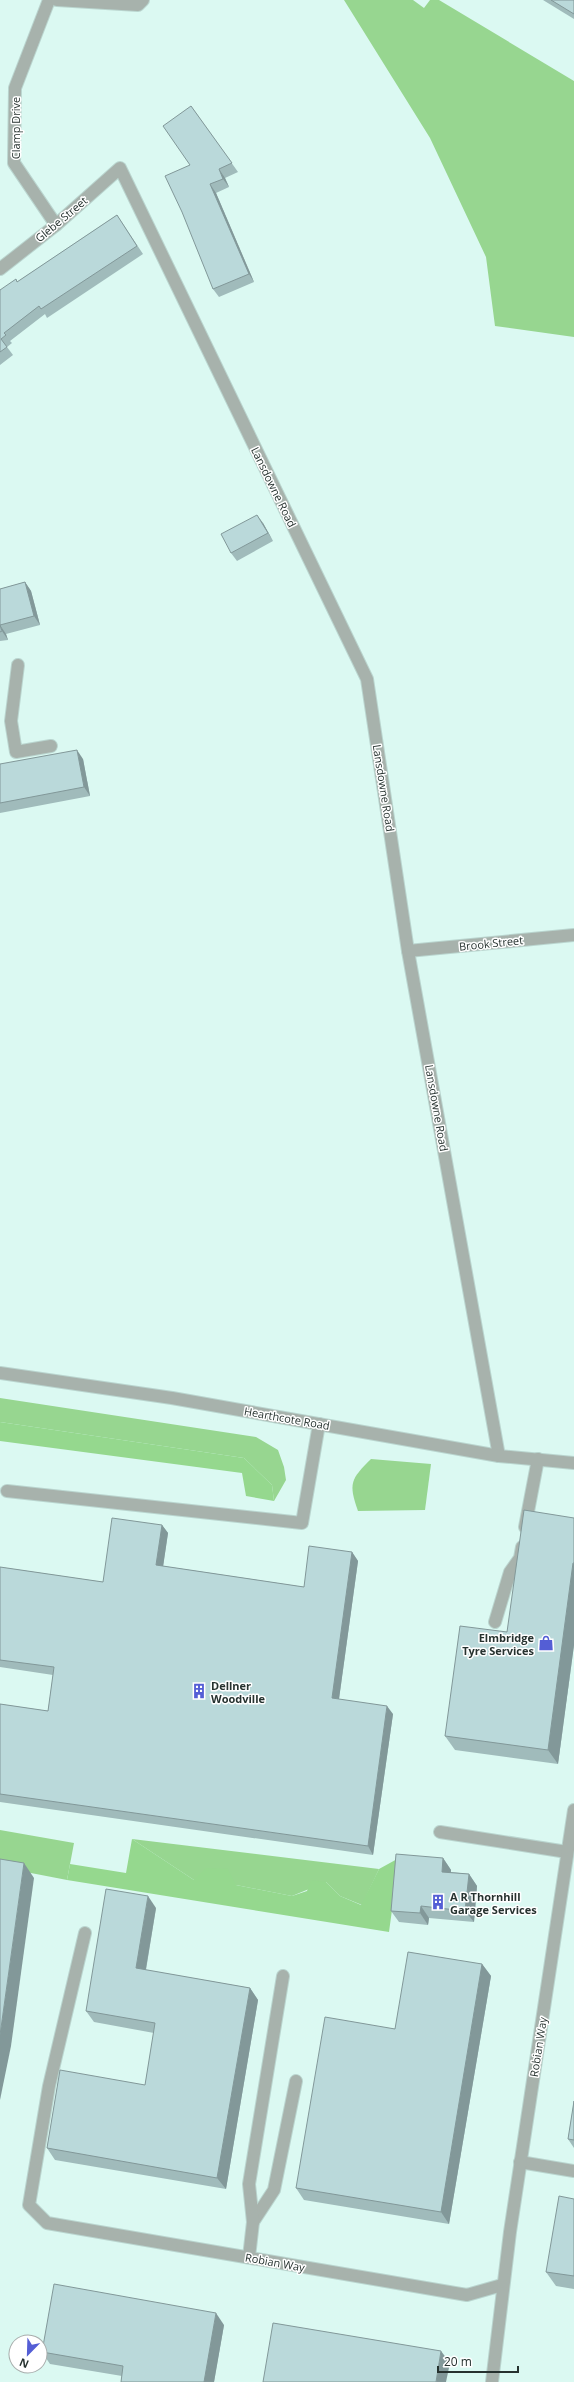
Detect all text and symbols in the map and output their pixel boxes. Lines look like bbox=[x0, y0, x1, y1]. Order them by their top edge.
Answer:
street label: Clamp Drive bbox=[8, 97, 23, 159]
street label: Glebe Street bbox=[32, 193, 90, 245]
street label: Lansdowne Road bbox=[248, 444, 300, 530]
street label: Lansdowne Road bbox=[370, 743, 398, 833]
street label: Brook Street bbox=[458, 932, 524, 954]
street label: Lansdowne Road bbox=[422, 1063, 452, 1153]
street label: Hearthcote Road bbox=[243, 1403, 331, 1433]
place label: Elmbridge Tyre Services bbox=[462, 1630, 535, 1658]
shop icon: Elmbridge Tyre Services bbox=[537, 1634, 555, 1652]
place label: Dellner Woodville bbox=[211, 1678, 266, 1706]
building icon: Dellner Woodville bbox=[190, 1682, 208, 1700]
place label: A R Thornhill Garage Services bbox=[450, 1889, 537, 1917]
building icon: A R Thornhill Garage Services bbox=[429, 1893, 447, 1911]
street label: Robian Way bbox=[526, 2016, 550, 2078]
street label: Robian Way bbox=[244, 2249, 307, 2275]
north arrow bbox=[8, 2334, 48, 2374]
scale bar bbox=[438, 2348, 518, 2374]
text: 20 m bbox=[444, 2353, 472, 2370]
text: N bbox=[17, 2355, 31, 2372]

